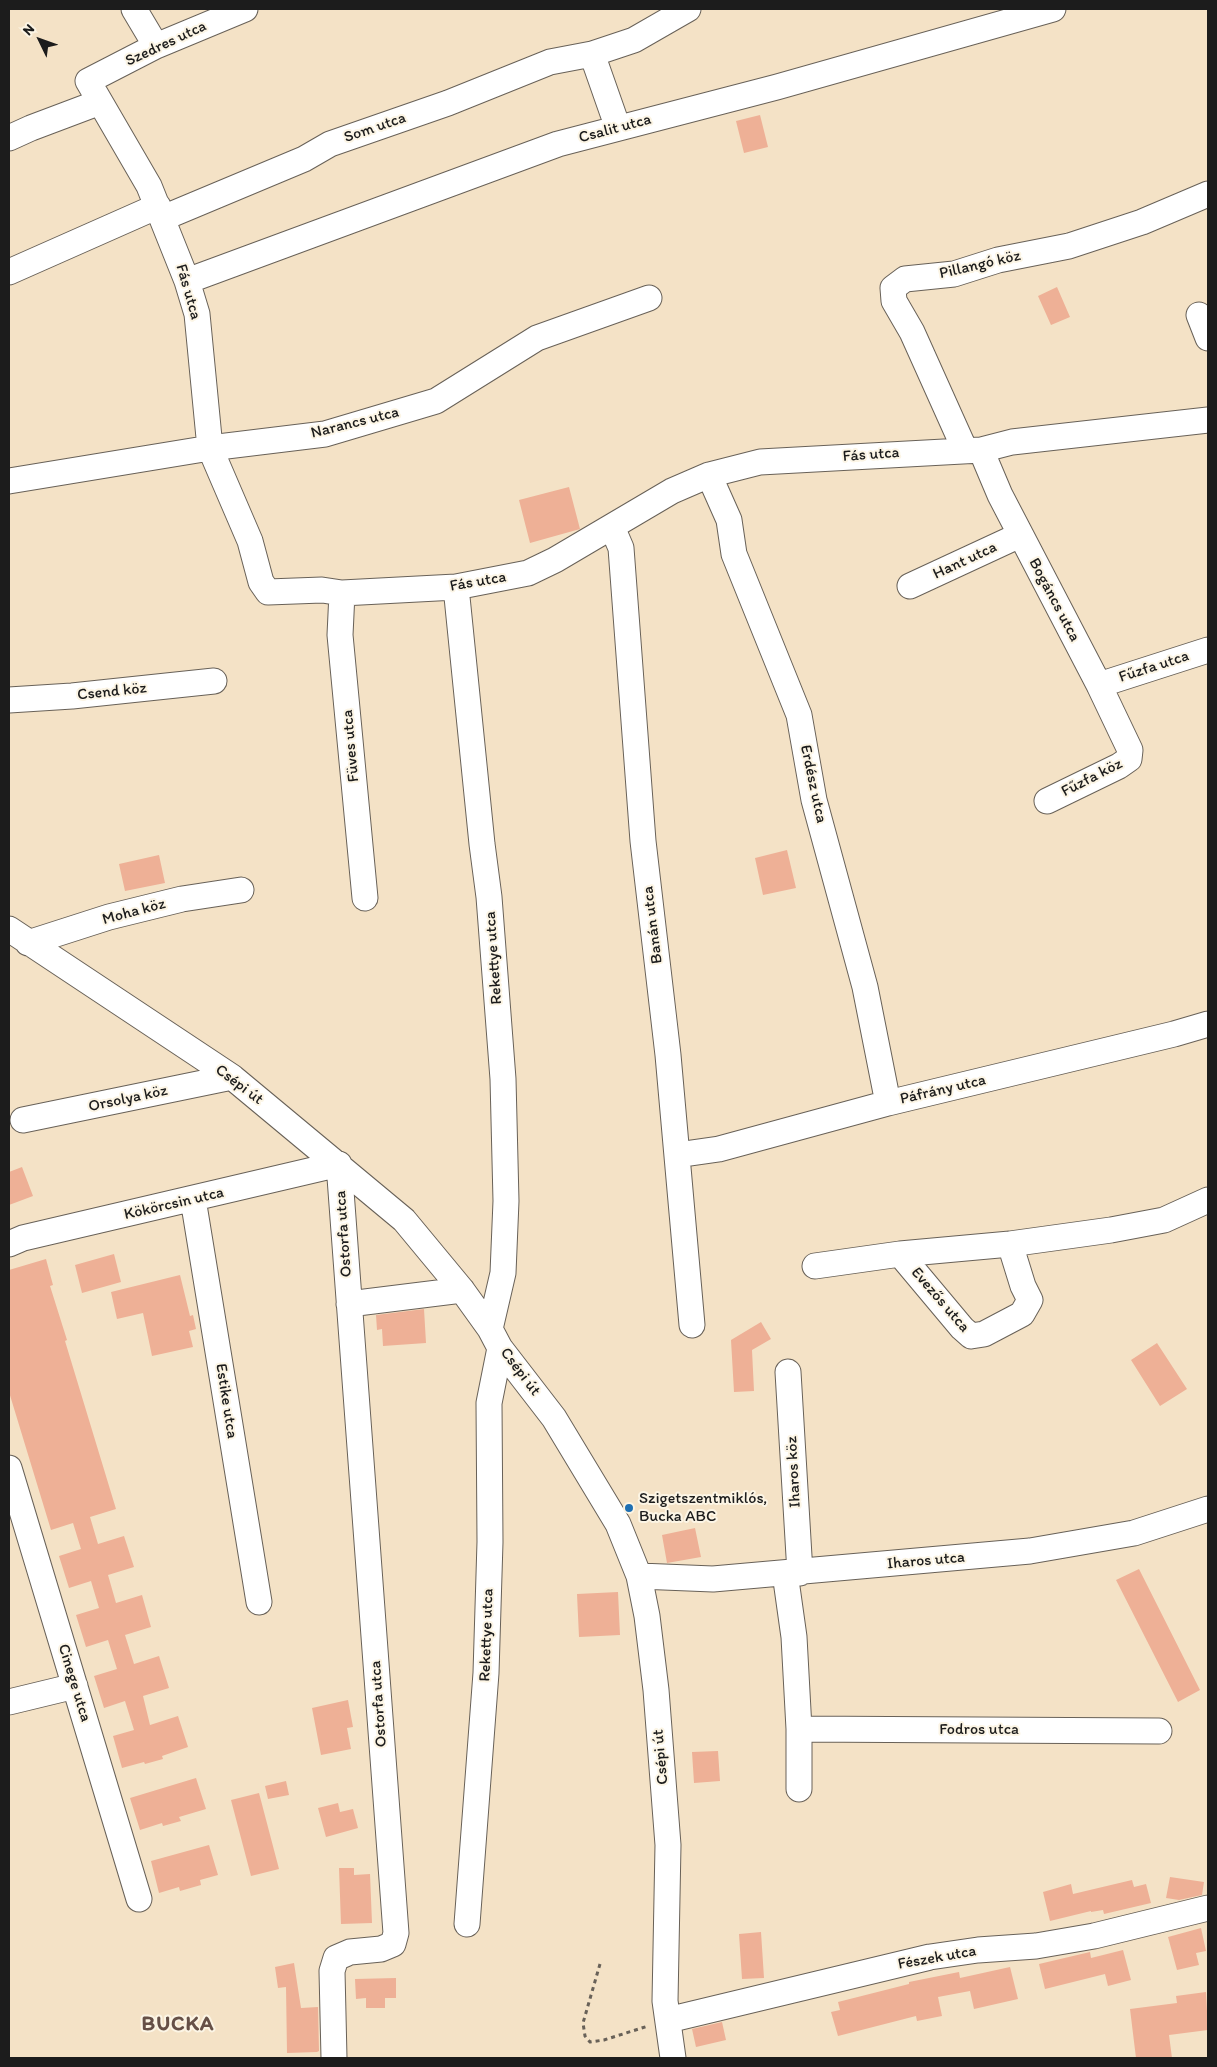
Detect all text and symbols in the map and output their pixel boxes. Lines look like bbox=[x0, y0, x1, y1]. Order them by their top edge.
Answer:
north arrow bbox=[15, 15, 65, 65]
street label: Szedres utca bbox=[122, 17, 210, 71]
text: N bbox=[19, 20, 38, 39]
street label: Som utca bbox=[341, 108, 409, 148]
street label: Csalit utca bbox=[577, 110, 653, 148]
street label: Pillangó köz bbox=[937, 246, 1023, 284]
street label: Fás utca bbox=[171, 262, 205, 322]
street label: Narancs utca bbox=[309, 403, 401, 443]
street label: Fás utca bbox=[842, 443, 900, 467]
street label: Hant utca bbox=[930, 538, 1000, 584]
street label: Bogáncs utca bbox=[1024, 555, 1084, 645]
street label: Fás utca bbox=[448, 568, 508, 596]
street label: Fűzfa utca bbox=[1117, 647, 1191, 687]
street label: Csend köz bbox=[76, 679, 148, 705]
street label: Füves utca bbox=[338, 709, 364, 783]
street label: Erdész utca bbox=[795, 743, 831, 825]
street label: Fűzfa köz bbox=[1058, 754, 1126, 802]
street label: Banán utca bbox=[639, 885, 667, 965]
street label: Moha köz bbox=[100, 894, 168, 930]
street label: Rekettye utca bbox=[481, 911, 507, 1005]
street label: Csépi út bbox=[211, 1061, 267, 1109]
street label: Páfrány utca bbox=[898, 1071, 988, 1109]
street label: Orsolya köz bbox=[87, 1081, 169, 1117]
street label: Kökörcsin utca bbox=[122, 1183, 226, 1225]
street label: Ostorfa utca bbox=[331, 1190, 357, 1278]
street label: Evezős utca bbox=[906, 1263, 974, 1337]
street label: Csépi út bbox=[496, 1344, 544, 1400]
street label: Estike utca bbox=[211, 1362, 241, 1440]
street label: Iharos köz bbox=[783, 1436, 805, 1508]
place label: Szigetszentmiklós, Bucka ABC bbox=[639, 1489, 767, 1527]
marker: Szigetszentmiklós, Bucka ABC bbox=[623, 1502, 635, 1514]
street label: Iharos utca bbox=[886, 1548, 966, 1574]
street label: Rekettye utca bbox=[476, 1588, 498, 1682]
street label: Cinege utca bbox=[53, 1642, 95, 1724]
street label: Ostorfa utca bbox=[366, 1660, 392, 1748]
street label: Fodros utca bbox=[939, 1720, 1019, 1740]
street label: Csépi út bbox=[649, 1729, 673, 1785]
street label: Fészek utca bbox=[896, 1942, 978, 1974]
district label: BUCKA bbox=[141, 2012, 215, 2038]

